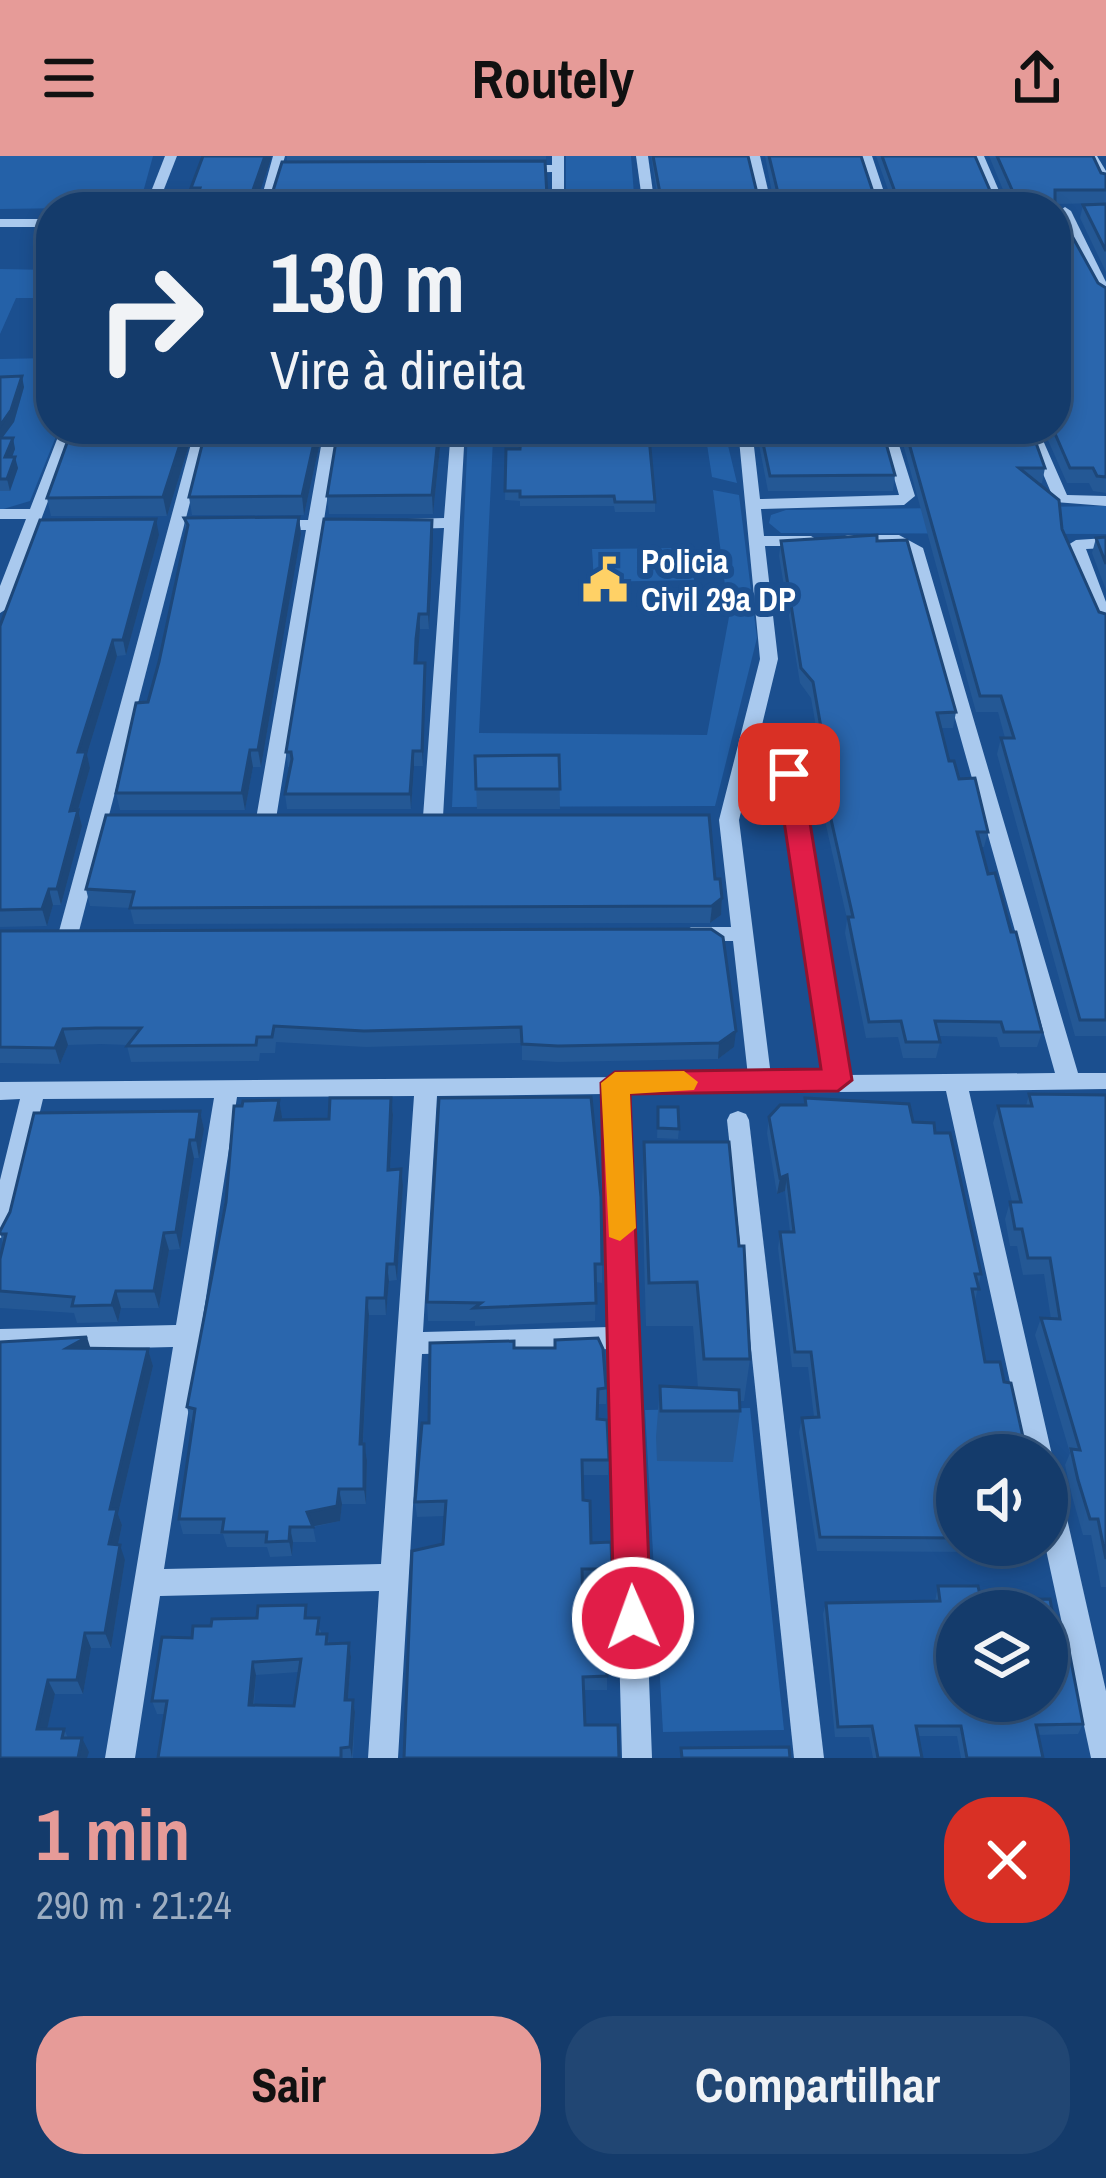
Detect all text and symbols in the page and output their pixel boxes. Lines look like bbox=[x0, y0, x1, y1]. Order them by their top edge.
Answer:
text: Routely bbox=[472, 42, 634, 115]
icon: menu bbox=[36, 45, 102, 111]
icon: share bbox=[1004, 45, 1070, 111]
text: 130 m bbox=[270, 225, 465, 338]
icon: right bbox=[72, 240, 228, 396]
text: Vire à direita bbox=[270, 333, 525, 406]
place label: Policia Civil 29a DP bbox=[641, 539, 796, 621]
public building icon: Policia Civil 29a DP bbox=[580, 555, 630, 605]
pin bbox=[738, 723, 840, 825]
icon: arrive bbox=[756, 741, 822, 807]
map controls bbox=[936, 1434, 1068, 1722]
button: sound bbox=[936, 1434, 1068, 1566]
position arrow bbox=[570, 1555, 696, 1681]
button: layers bbox=[936, 1590, 1068, 1722]
text: 1 min bbox=[36, 1785, 190, 1882]
button: close bbox=[944, 1797, 1070, 1923]
text: 290 m · 21:24 bbox=[36, 1879, 232, 1931]
button: Sair bbox=[36, 2016, 541, 2154]
button: Compartilhar bbox=[565, 2016, 1070, 2154]

